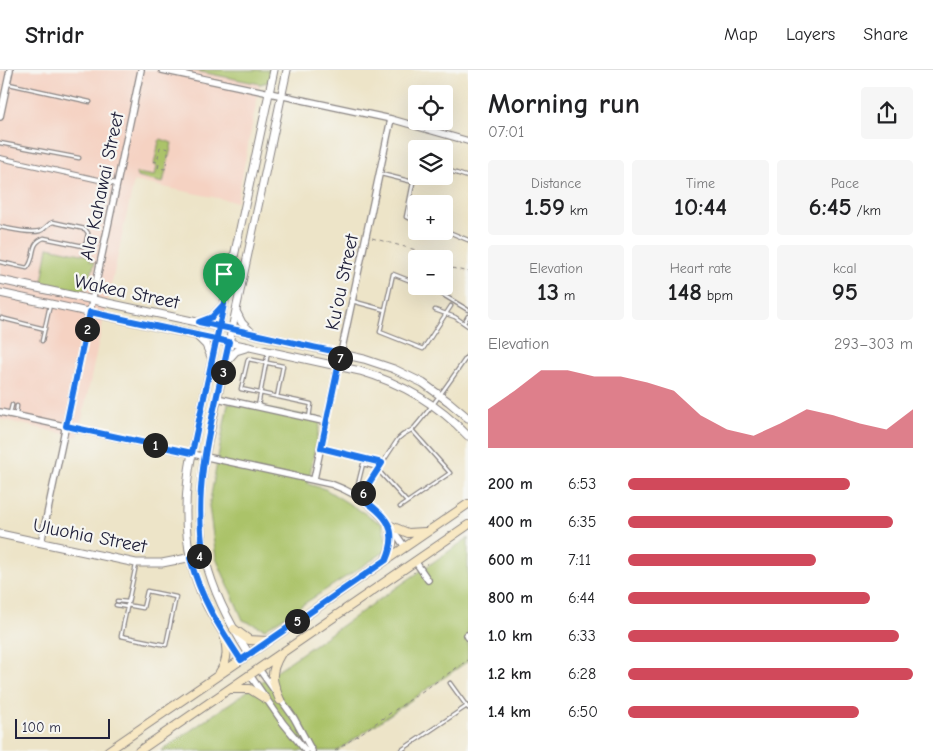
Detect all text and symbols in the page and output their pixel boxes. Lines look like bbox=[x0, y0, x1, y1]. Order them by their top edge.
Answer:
text: Stridr bbox=[25, 21, 84, 49]
text: Map bbox=[724, 24, 758, 45]
text: Layers bbox=[786, 24, 835, 45]
text: Share bbox=[863, 24, 908, 45]
map controls bbox=[408, 85, 453, 295]
button: locate bbox=[408, 85, 453, 130]
button: share bbox=[861, 87, 913, 139]
text: Morning run bbox=[488, 88, 640, 120]
street label: Ala Kahawai Street bbox=[76, 110, 129, 262]
text: 07:01 bbox=[488, 123, 524, 141]
button: layers bbox=[408, 140, 453, 185]
text: Distance bbox=[531, 175, 581, 192]
text: Time bbox=[686, 175, 715, 192]
text: Pace bbox=[831, 175, 859, 192]
text: 1.59 bbox=[524, 192, 565, 221]
text: 10:44 bbox=[674, 192, 727, 221]
text: 6:45 bbox=[809, 192, 852, 221]
button: + bbox=[408, 195, 453, 240]
text: km bbox=[565, 202, 588, 219]
text: /km bbox=[852, 202, 881, 219]
street label: Ku'ou Street bbox=[321, 232, 363, 332]
button: − bbox=[408, 250, 453, 295]
pin bbox=[203, 253, 245, 304]
icon: arrive bbox=[210, 260, 238, 288]
text: Elevation bbox=[529, 260, 583, 277]
text: Heart rate bbox=[670, 260, 731, 277]
text: kcal bbox=[833, 260, 857, 277]
street label: Wakea Street bbox=[72, 270, 182, 314]
text: 13 bbox=[537, 277, 559, 306]
text: 148 bbox=[668, 277, 702, 306]
text: 95 bbox=[832, 277, 858, 306]
text: m bbox=[559, 287, 575, 304]
text: bpm bbox=[702, 287, 733, 304]
pin: 2 bbox=[74, 316, 100, 342]
text: 2 bbox=[84, 321, 91, 338]
text: Elevation bbox=[488, 335, 549, 353]
text: 293–303 m bbox=[834, 335, 913, 353]
pin: 7 bbox=[328, 346, 352, 370]
text: 7 bbox=[337, 350, 344, 367]
pin: 3 bbox=[210, 360, 236, 384]
text: 3 bbox=[220, 364, 227, 381]
pin: 1 bbox=[142, 432, 168, 458]
text: 1 bbox=[153, 437, 158, 454]
text: 200 m bbox=[488, 475, 533, 493]
text: 6:53 bbox=[568, 475, 596, 493]
pin: 6 bbox=[350, 480, 376, 506]
text: 6 bbox=[360, 485, 367, 502]
text: 400 m bbox=[488, 513, 532, 531]
text: 6:35 bbox=[568, 513, 596, 531]
street label: Uluohia Street bbox=[31, 514, 149, 558]
pin: 4 bbox=[186, 544, 212, 568]
text: 4 bbox=[196, 548, 203, 565]
text: 600 m bbox=[488, 551, 533, 569]
text: 7:11 bbox=[568, 551, 591, 569]
text: 800 m bbox=[488, 589, 533, 607]
text: 6:44 bbox=[568, 589, 595, 607]
pin: 5 bbox=[284, 608, 310, 634]
text: 5 bbox=[294, 613, 301, 630]
text: 1.0 km bbox=[488, 627, 533, 645]
text: 6:33 bbox=[568, 627, 596, 645]
text: 1.2 km bbox=[488, 665, 531, 683]
text: 6:28 bbox=[568, 665, 596, 683]
text: 1.4 km bbox=[488, 703, 531, 721]
text: 6:50 bbox=[568, 703, 598, 721]
scale bar bbox=[15, 716, 110, 739]
text: 100 m bbox=[22, 719, 61, 736]

